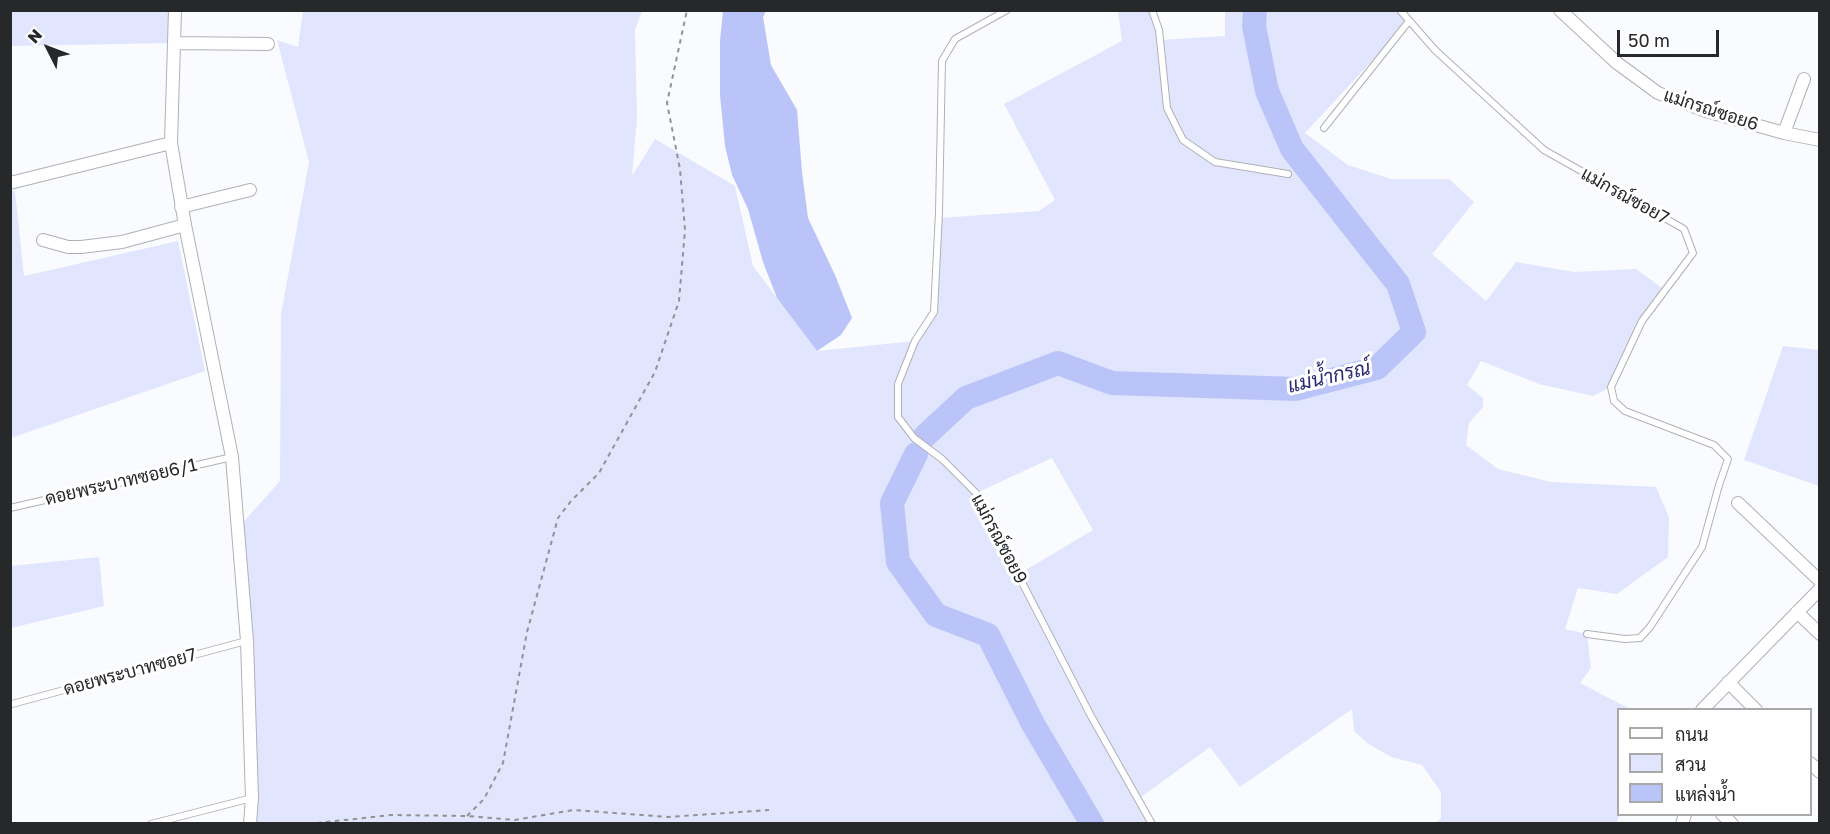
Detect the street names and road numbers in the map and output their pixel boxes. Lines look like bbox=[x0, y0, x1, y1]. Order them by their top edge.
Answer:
street label: แม่กรณ์ซอย6 bbox=[1661, 85, 1761, 135]
street label: แม่กรณ์ซอย7 bbox=[1577, 163, 1673, 229]
street label: ดอยพระบาทซอย6/1 bbox=[43, 454, 199, 510]
street label: แม่กรณ์ซอย9 bbox=[966, 491, 1032, 587]
street label: ดอยพระบาทซอย7 bbox=[61, 644, 199, 700]

